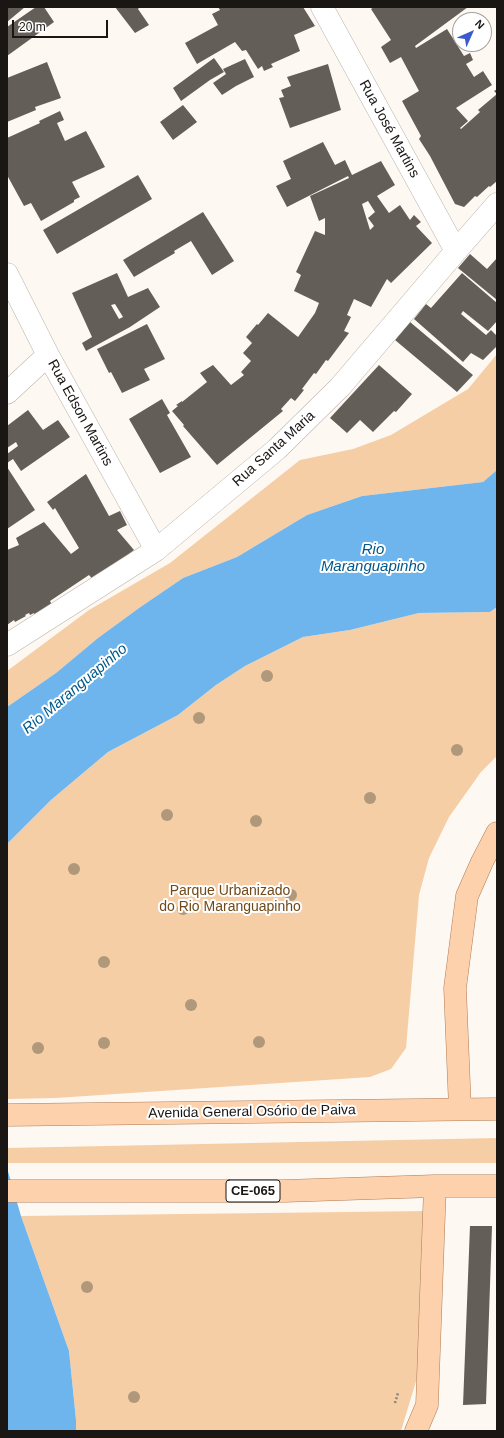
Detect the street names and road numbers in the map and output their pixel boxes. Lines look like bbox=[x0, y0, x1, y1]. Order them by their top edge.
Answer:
street label: Rua José Martins bbox=[355, 77, 423, 181]
street label: Rua Edson Martins bbox=[44, 357, 116, 469]
street label: Rua Santa Maria bbox=[229, 408, 319, 490]
street label: Avenida General Osório de Paiva bbox=[148, 1102, 356, 1122]
road number: CE-065 bbox=[226, 1180, 280, 1202]

